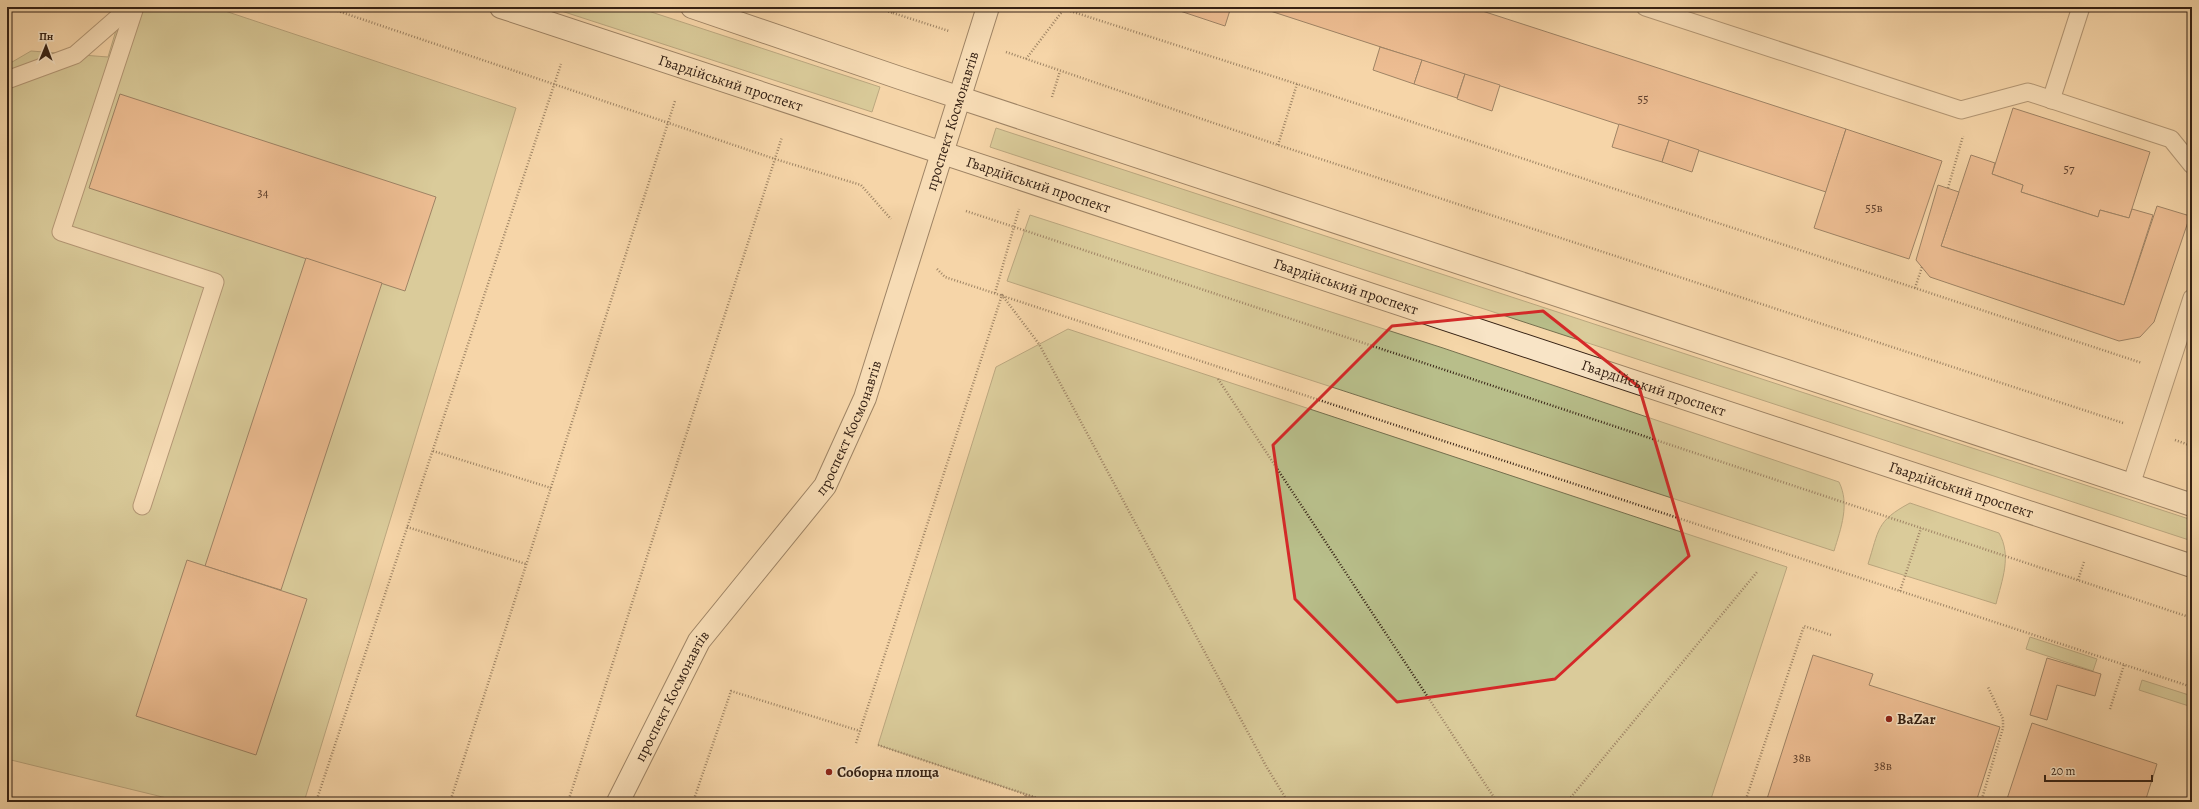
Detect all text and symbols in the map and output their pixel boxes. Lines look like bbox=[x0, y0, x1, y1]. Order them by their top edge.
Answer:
north arrow bbox=[26, 26, 66, 66]
text: Пн bbox=[39, 29, 54, 44]
street label: проспект Космонавтів bbox=[921, 49, 983, 193]
street label: Гвардійський проспект bbox=[656, 50, 806, 116]
house number: 55 bbox=[1637, 90, 1649, 107]
street label: Гвардійський проспект bbox=[964, 151, 1114, 218]
house number: 57 bbox=[2063, 160, 2075, 177]
house number: 34 bbox=[257, 184, 269, 201]
house number: 55в bbox=[1865, 199, 1883, 216]
street label: Гвардійський проспект bbox=[1271, 253, 1421, 320]
street label: Гвардійський проспект bbox=[1579, 355, 1729, 421]
street label: проспект Космонавтів bbox=[811, 358, 886, 500]
street label: Гвардійський проспект bbox=[1886, 457, 2036, 523]
street label: проспект Космонавтів bbox=[630, 626, 714, 765]
place label: BaZar bbox=[1897, 709, 1936, 729]
marker: BaZar bbox=[1884, 714, 1894, 724]
house number: 38в bbox=[1793, 749, 1811, 766]
house number: 38в bbox=[1874, 757, 1892, 774]
scale bar bbox=[2045, 757, 2152, 783]
place label: Соборна площа bbox=[837, 762, 940, 782]
text: 20 m bbox=[2051, 763, 2075, 779]
marker: Соборна площа bbox=[824, 767, 834, 777]

